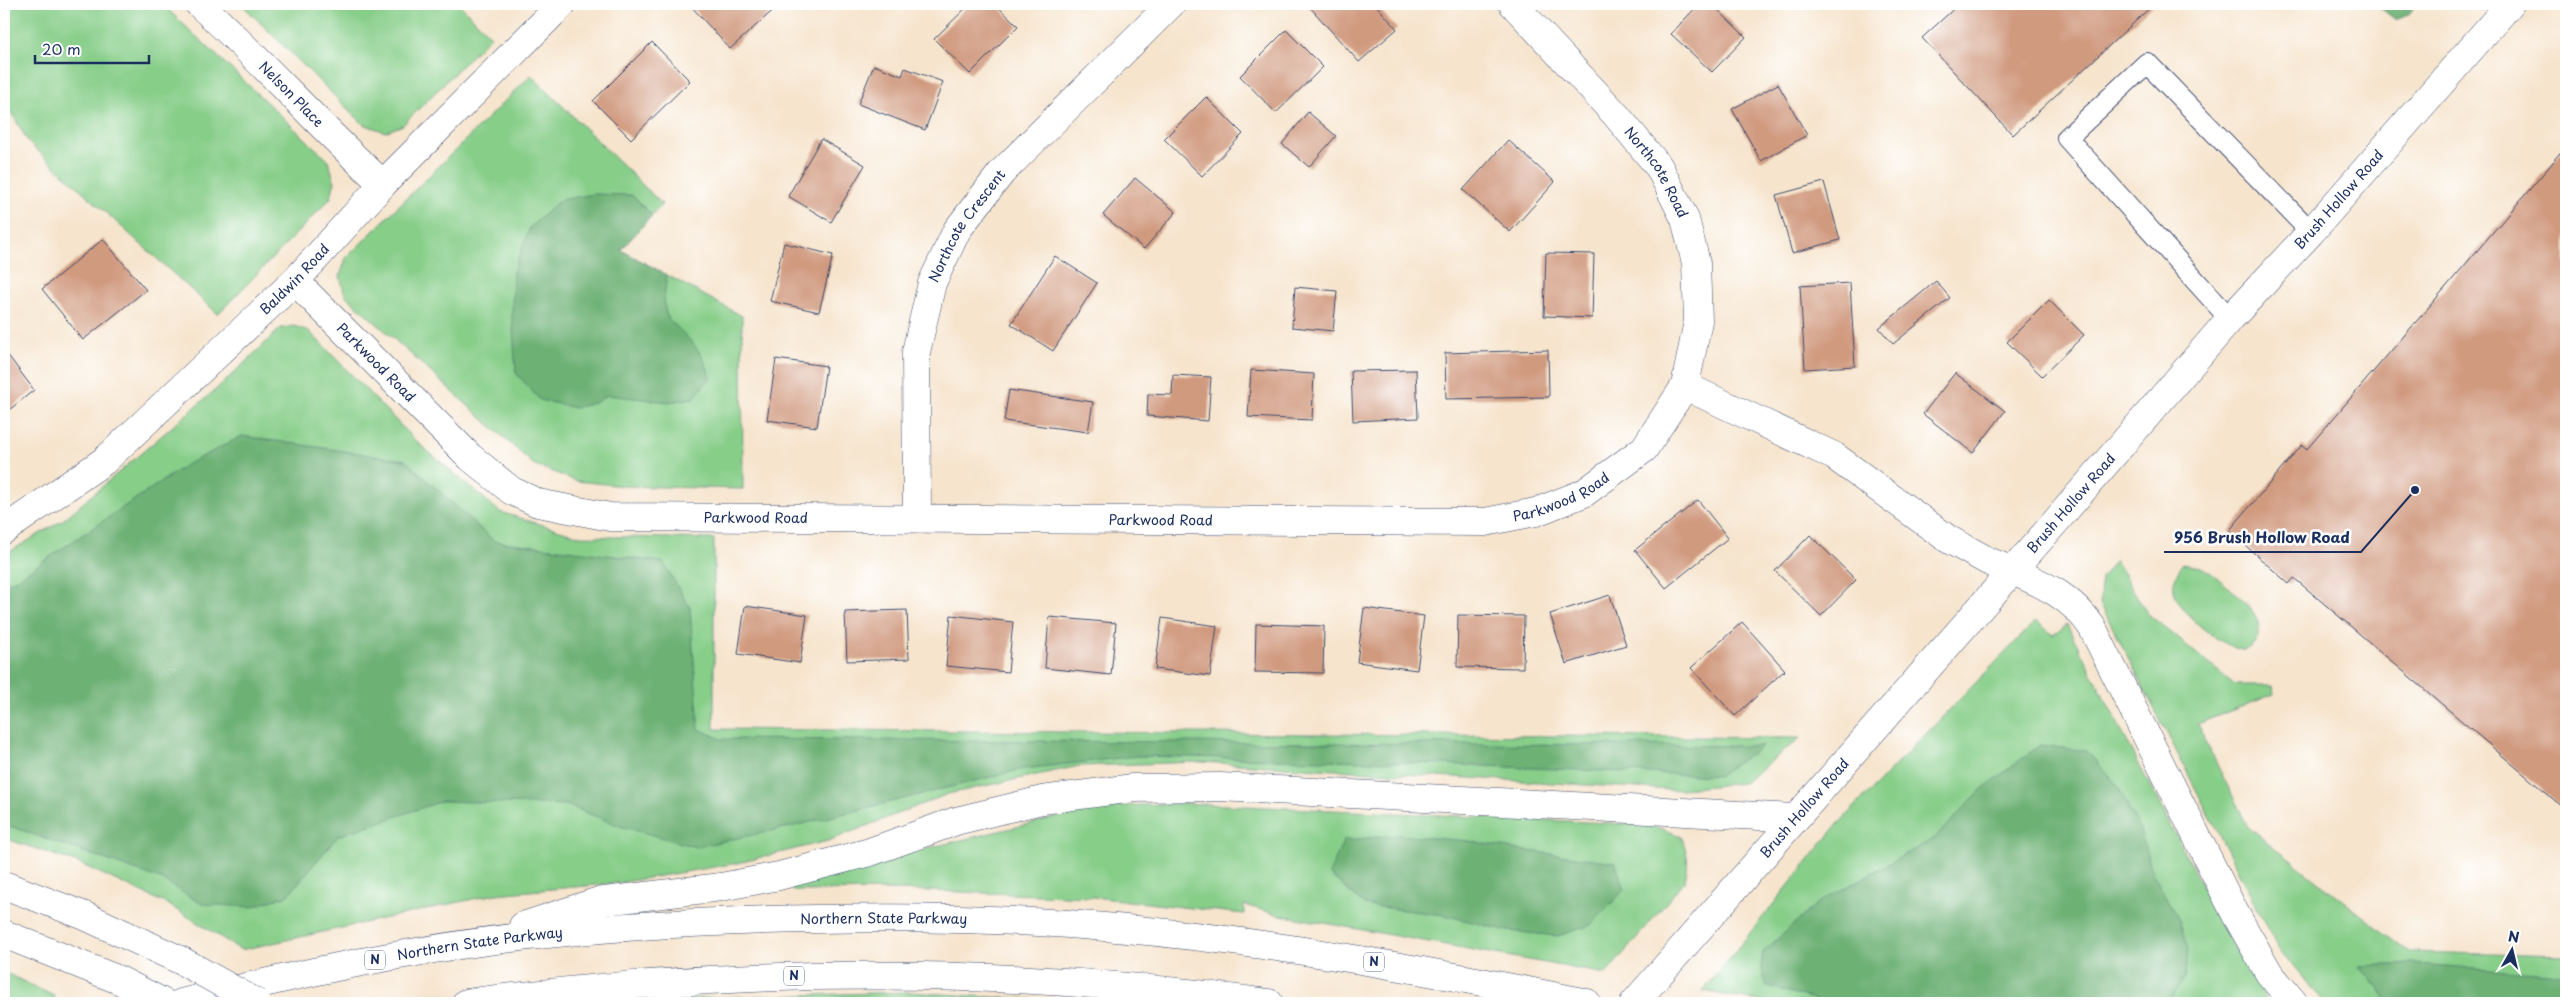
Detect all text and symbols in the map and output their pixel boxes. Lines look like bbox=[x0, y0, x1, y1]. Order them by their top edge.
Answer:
scale bar bbox=[35, 32, 149, 64]
text: 20 m bbox=[42, 37, 81, 60]
street label: Nelson Place bbox=[254, 56, 329, 132]
street label: Northcote Road bbox=[1620, 122, 1694, 221]
street label: Brush Hollow Road bbox=[2289, 145, 2388, 254]
street label: Northcote Crescent bbox=[923, 165, 1010, 286]
street label: Baldwin Road bbox=[255, 239, 334, 319]
street label: Parkwood Road bbox=[332, 318, 421, 407]
street label: Brush Hollow Road bbox=[2022, 448, 2120, 558]
street label: Parkwood Road bbox=[1511, 467, 1614, 526]
street label: Parkwood Road bbox=[704, 507, 808, 528]
street label: Parkwood Road bbox=[1109, 509, 1213, 530]
callout: 956 Brush Hollow Road bbox=[2164, 522, 2361, 552]
text: 956 Brush Hollow Road bbox=[2174, 525, 2350, 548]
street label: Brush Hollow Road bbox=[1755, 753, 1854, 862]
street label: Northern State Parkway bbox=[800, 907, 967, 929]
street label: Northern State Parkway bbox=[395, 921, 564, 965]
north arrow bbox=[2488, 924, 2538, 974]
text: N bbox=[2507, 925, 2521, 948]
road number: N bbox=[365, 950, 385, 970]
road number: N bbox=[1364, 952, 1384, 972]
road number: N bbox=[784, 966, 804, 986]

